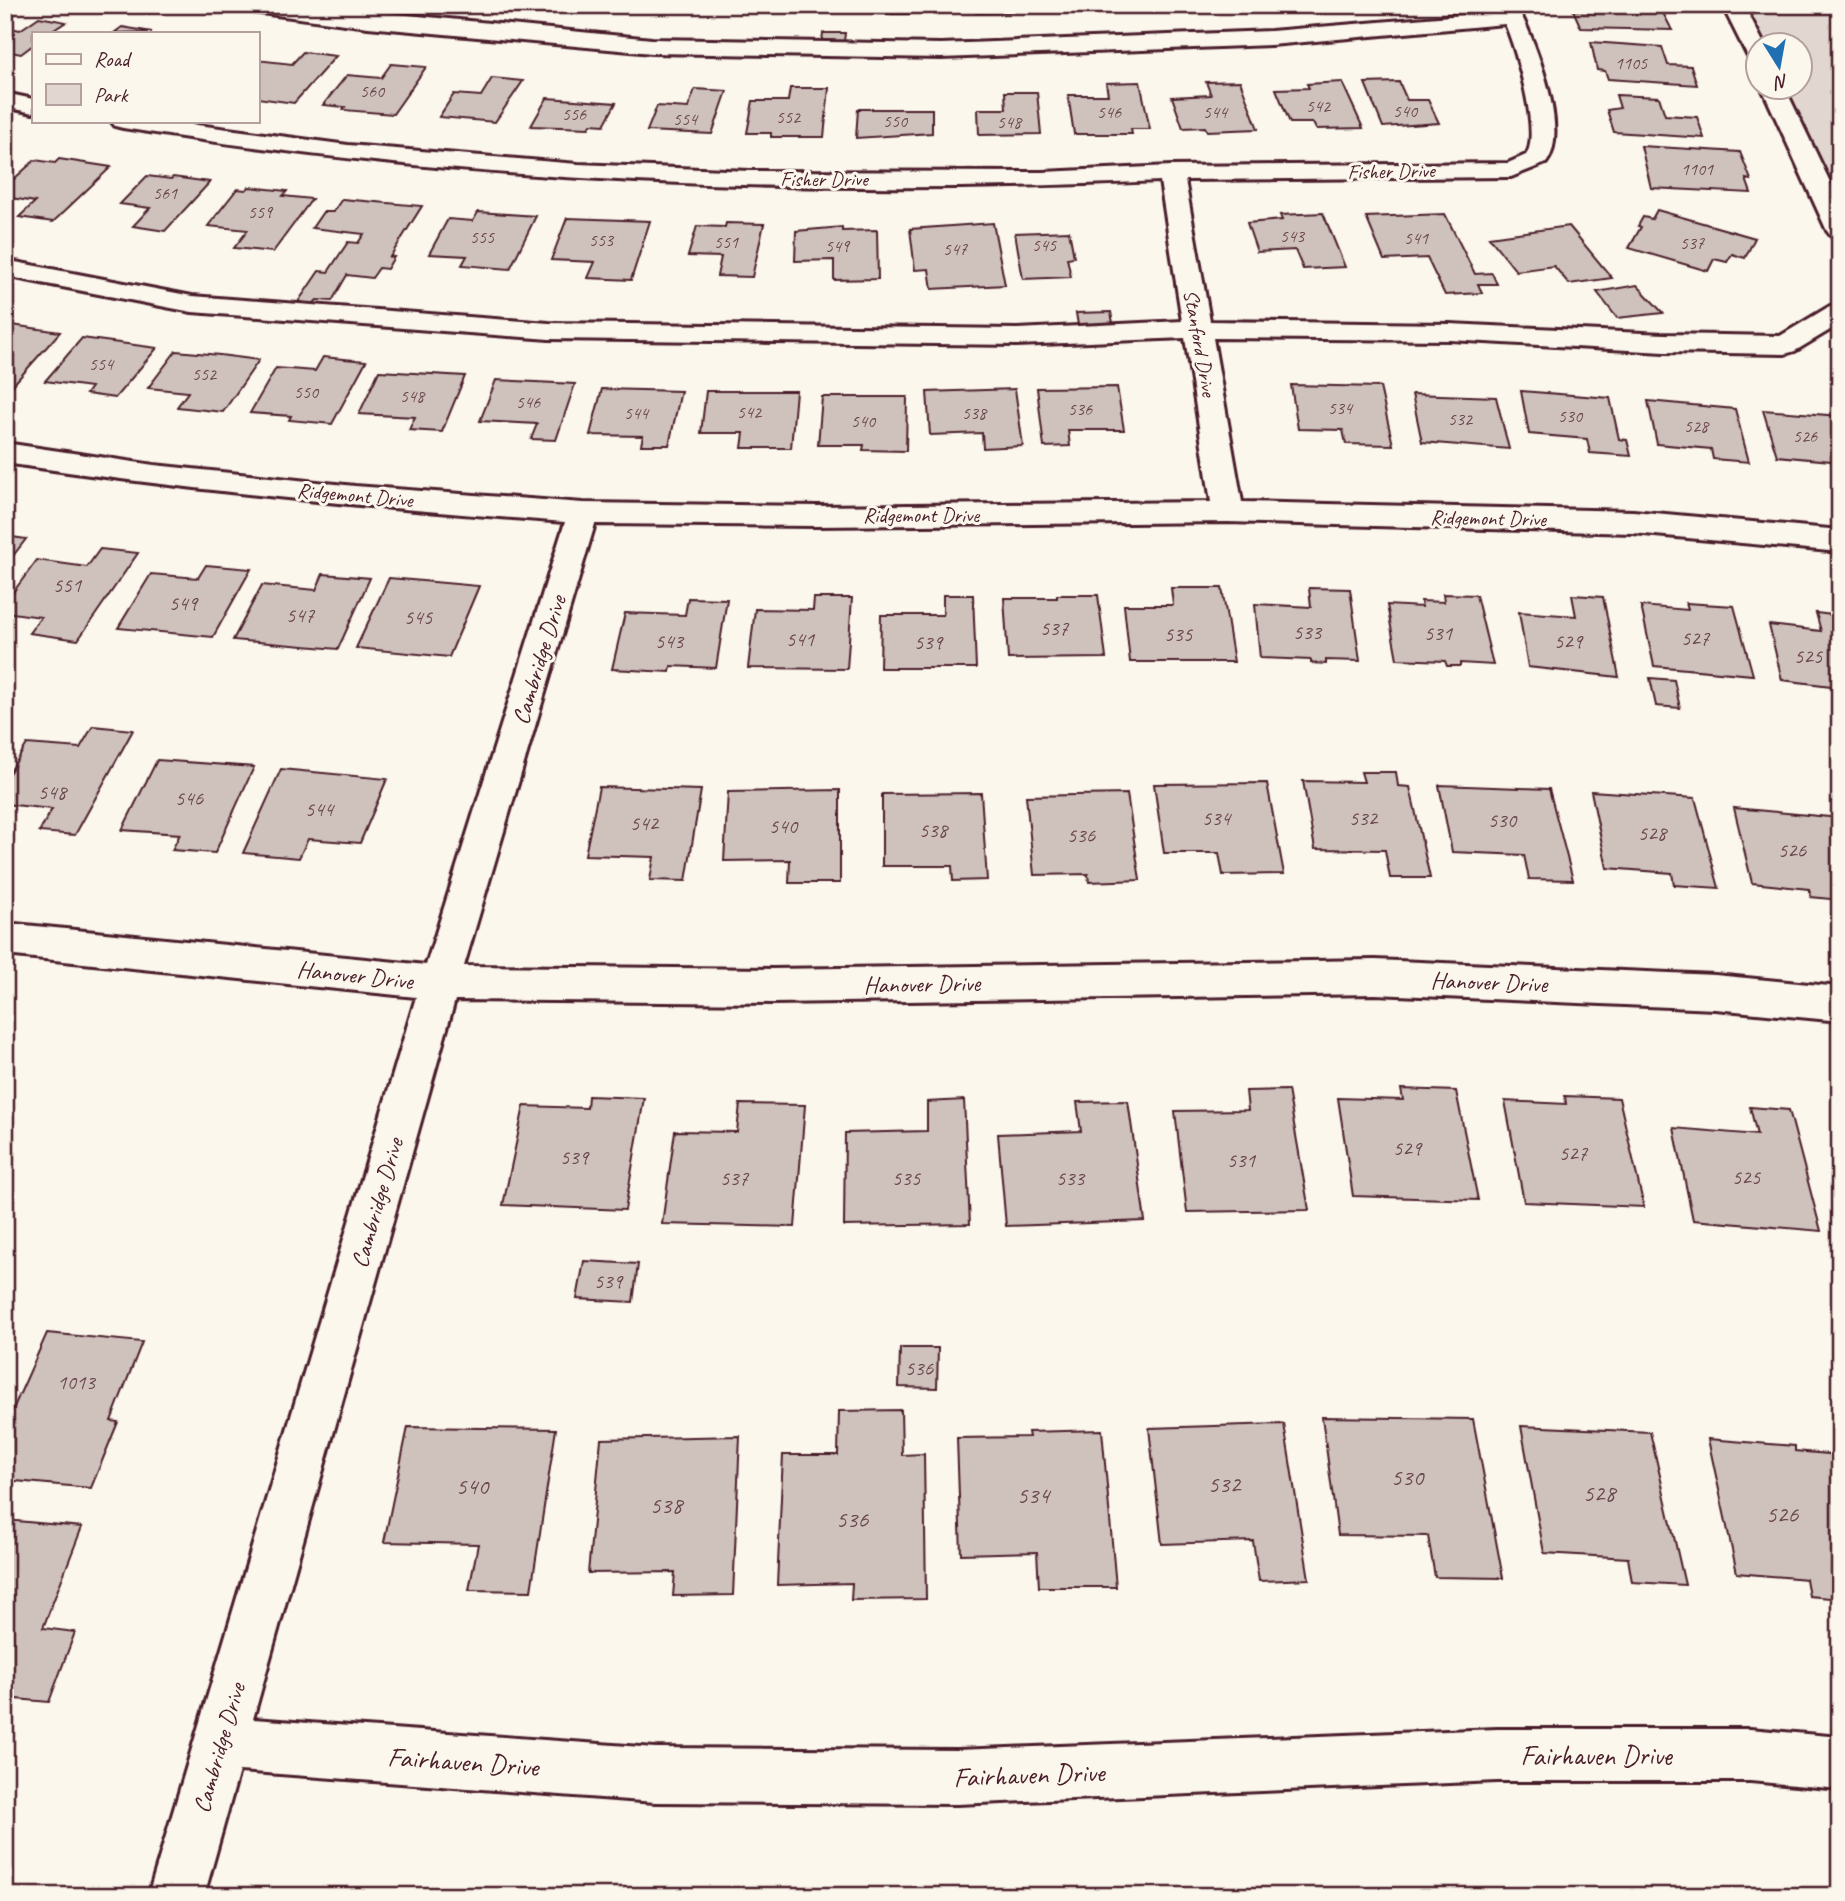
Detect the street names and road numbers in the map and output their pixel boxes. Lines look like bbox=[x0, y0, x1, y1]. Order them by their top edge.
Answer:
street label: Fisher Drive bbox=[1347, 157, 1437, 185]
street label: Fisher Drive bbox=[780, 166, 870, 192]
street label: Stanford Drive bbox=[1178, 288, 1223, 401]
street label: Ridgemont Drive bbox=[296, 477, 415, 513]
street label: Ridgemont Drive bbox=[863, 502, 980, 528]
street label: Ridgemont Drive bbox=[1430, 504, 1547, 532]
street label: Cambridge Drive bbox=[505, 590, 573, 728]
street label: Hanover Drive bbox=[295, 954, 417, 996]
street label: Hanover Drive bbox=[1430, 965, 1550, 999]
street label: Hanover Drive bbox=[863, 968, 983, 1000]
street label: Cambridge Drive bbox=[344, 1133, 410, 1271]
street label: Cambridge Drive bbox=[186, 1678, 252, 1816]
street label: Fairhaven Drive bbox=[1520, 1738, 1674, 1773]
street label: Fairhaven Drive bbox=[386, 1739, 542, 1784]
street label: Fairhaven Drive bbox=[953, 1754, 1107, 1795]

